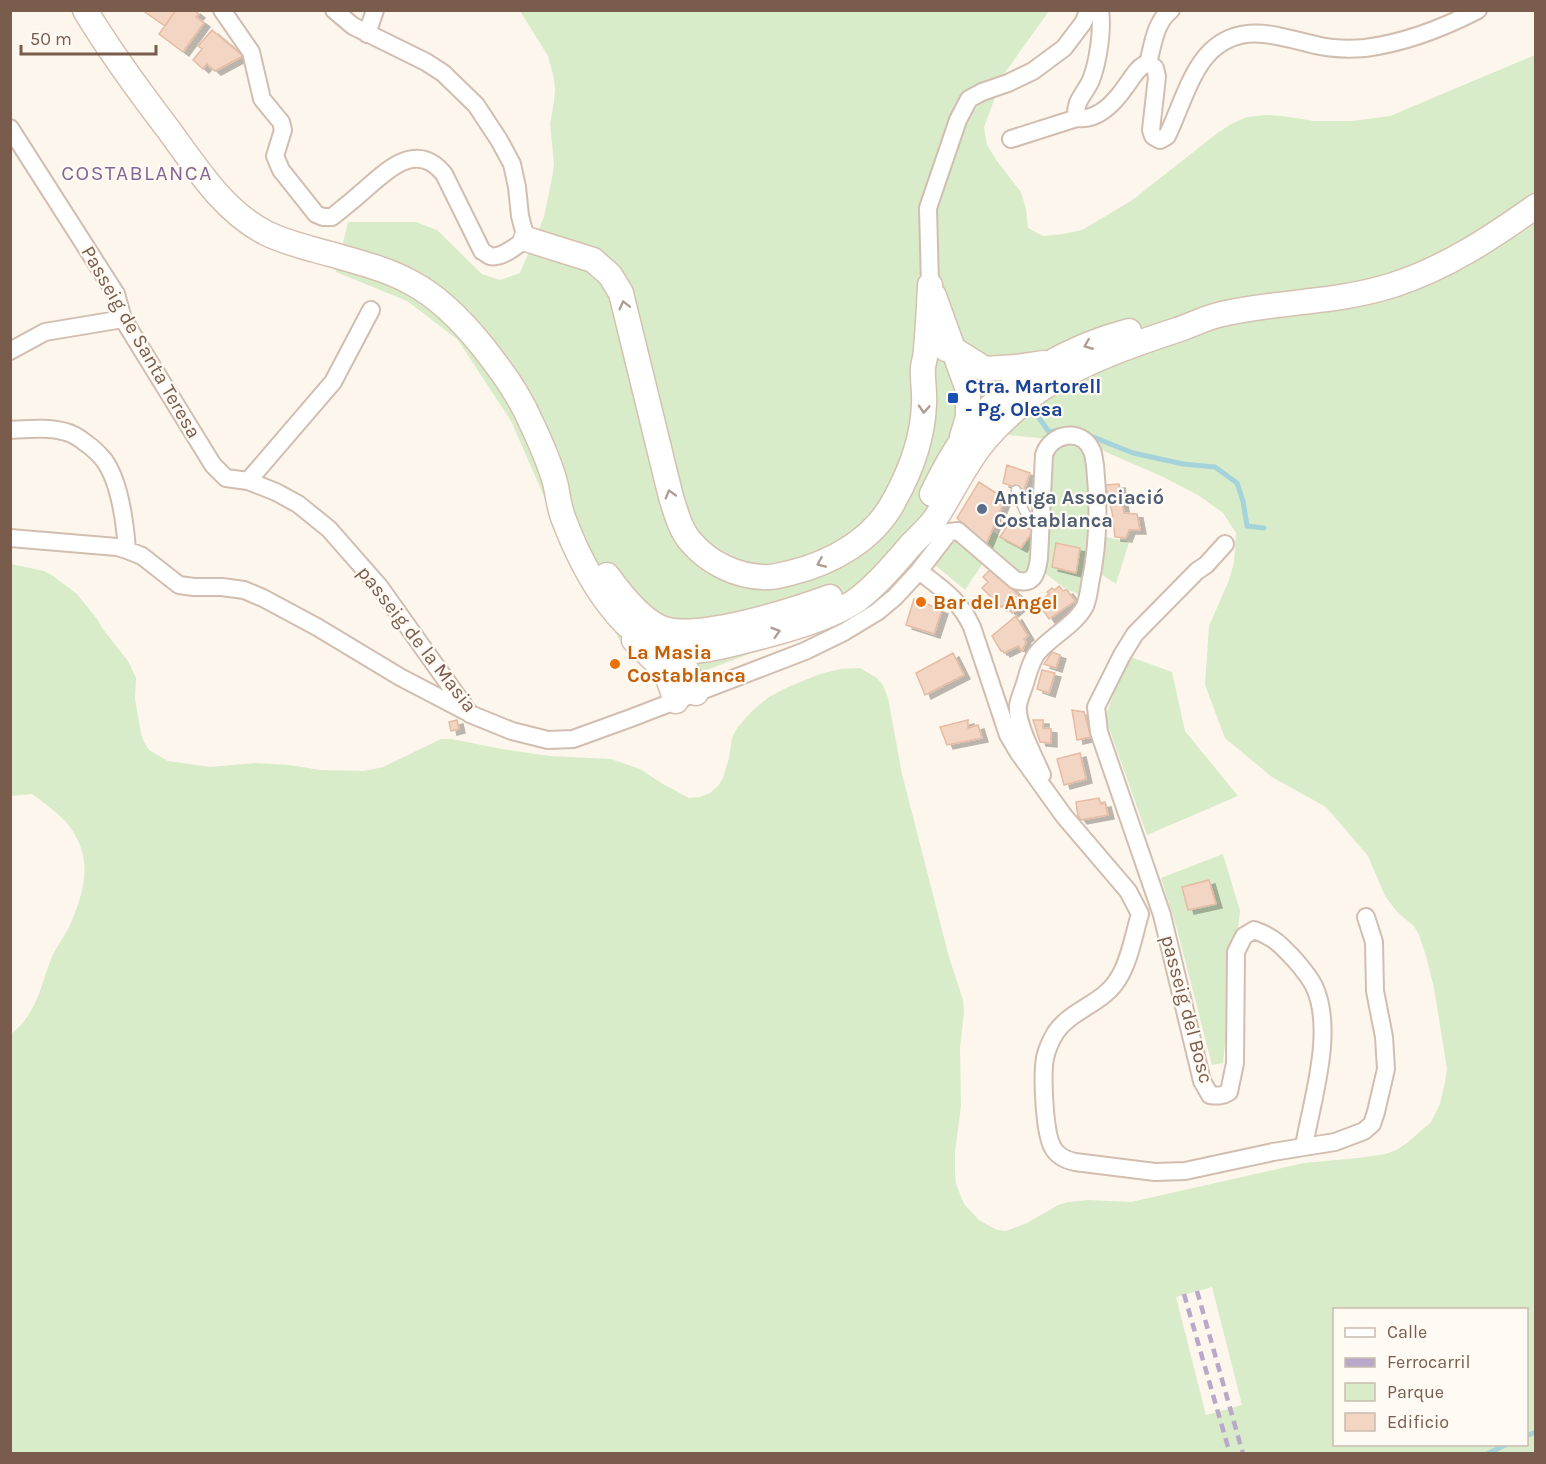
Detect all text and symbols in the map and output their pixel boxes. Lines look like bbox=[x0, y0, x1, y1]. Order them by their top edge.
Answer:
scale bar bbox=[21, 18, 156, 56]
text: 50 m bbox=[30, 28, 72, 50]
district label: COSTABLANCA bbox=[61, 161, 213, 185]
street label: Passeig de Santa Teresa bbox=[76, 242, 206, 442]
one-way arrow bbox=[618, 300, 631, 310]
one-way arrow bbox=[1084, 338, 1095, 350]
place label: Ctra. Martorell - Pg. Olesa bbox=[965, 375, 1101, 421]
marker: Ctra. Martorell - Pg. Olesa bbox=[946, 391, 960, 405]
one-way arrow bbox=[917, 405, 930, 414]
place label: Antiga Associació Costablanca bbox=[994, 486, 1164, 532]
one-way arrow bbox=[665, 490, 677, 500]
marker: Antiga Associació Costablanca bbox=[975, 502, 989, 516]
one-way arrow bbox=[816, 556, 827, 568]
street label: passeig de la Masia bbox=[353, 561, 481, 717]
place label: Bar del Angel bbox=[933, 591, 1058, 614]
marker: Bar del Angel bbox=[914, 595, 928, 609]
one-way arrow bbox=[770, 627, 781, 639]
place label: La Masia Costablanca bbox=[627, 641, 746, 687]
marker: La Masia Costablanca bbox=[608, 657, 622, 671]
street label: passeig del Bosc bbox=[1156, 932, 1218, 1086]
legend bbox=[1333, 1308, 1528, 1446]
text: Calle bbox=[1387, 1321, 1427, 1343]
text: Ferrocarril bbox=[1387, 1351, 1471, 1373]
text: Parque bbox=[1387, 1381, 1444, 1403]
text: Edificio bbox=[1387, 1411, 1449, 1433]

